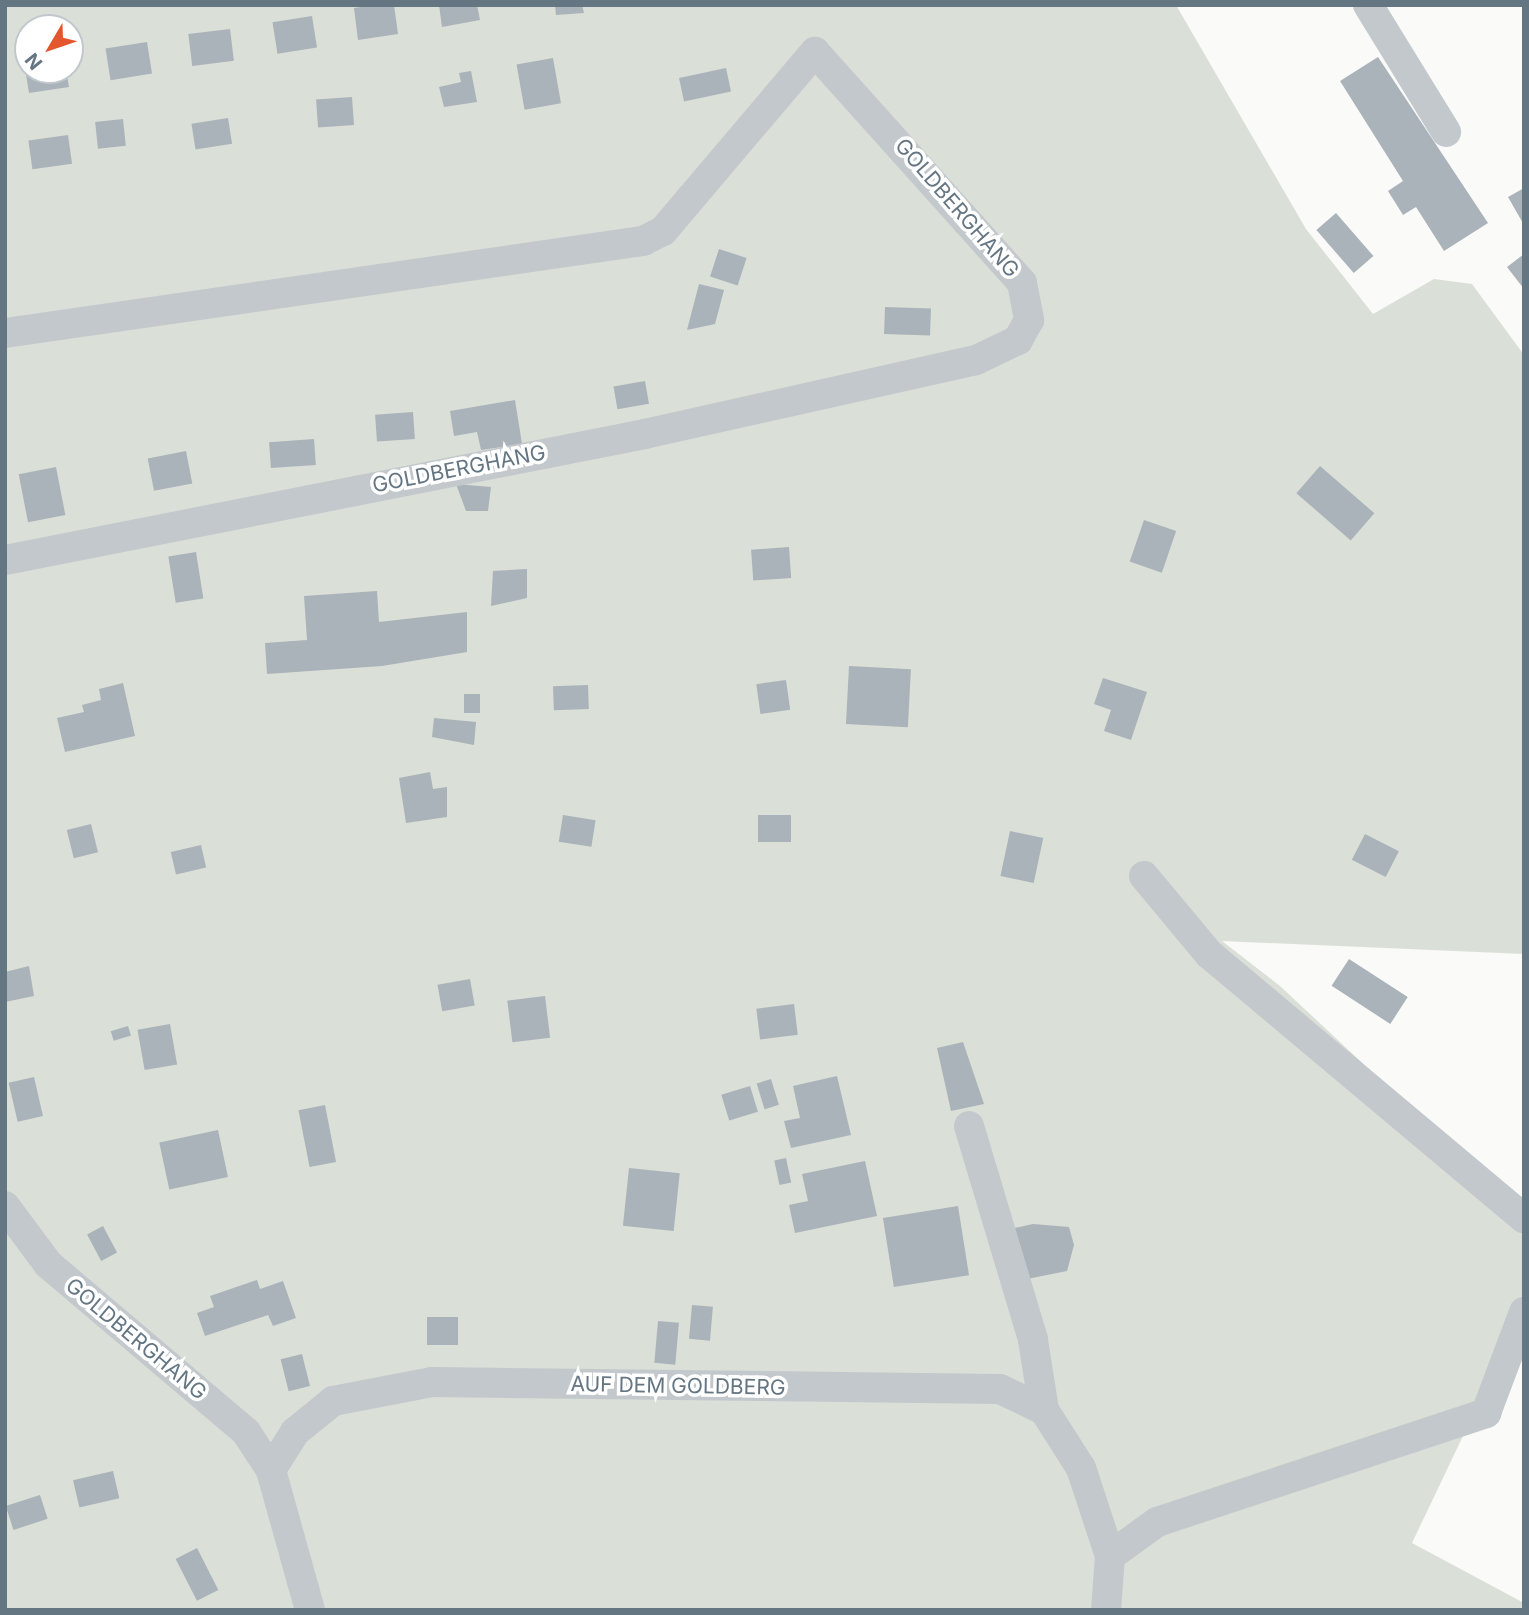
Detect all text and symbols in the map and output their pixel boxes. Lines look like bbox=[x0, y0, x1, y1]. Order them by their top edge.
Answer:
north arrow bbox=[14, 14, 84, 84]
text: N bbox=[20, 48, 47, 74]
street label: GOLDBERGHANG bbox=[890, 133, 1024, 283]
street label: GOLDBERGHANG bbox=[370, 440, 548, 498]
street label: GOLDBERGHANG bbox=[61, 1273, 211, 1405]
street label: AUF DEM GOLDBERG bbox=[570, 1372, 786, 1400]

